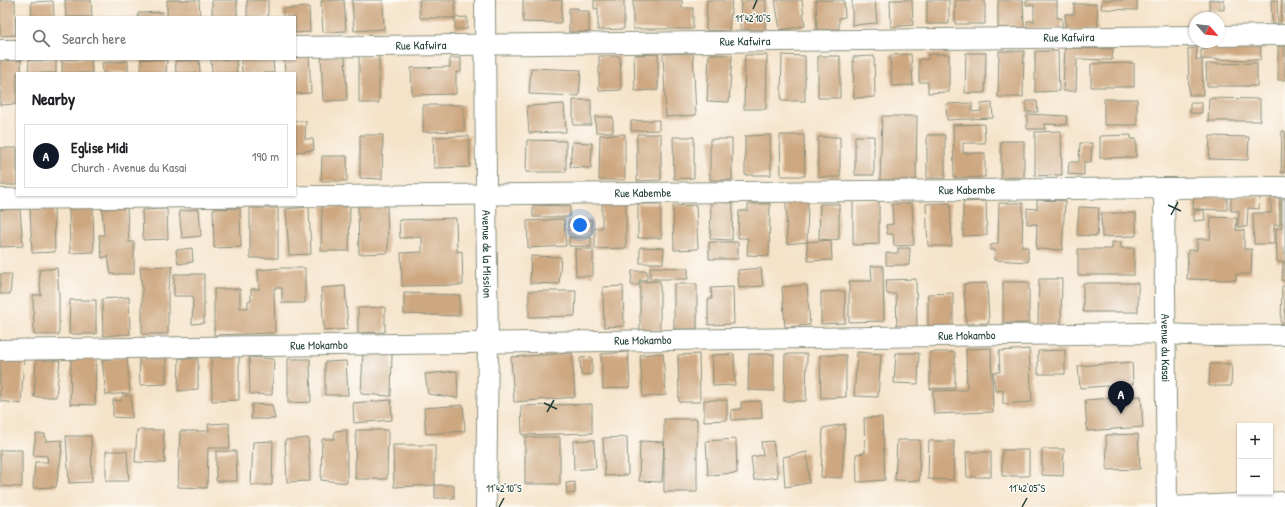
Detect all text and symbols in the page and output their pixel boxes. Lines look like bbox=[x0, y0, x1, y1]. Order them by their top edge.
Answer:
text: 11°42'10"S bbox=[735, 12, 771, 25]
north arrow bbox=[1189, 12, 1225, 48]
search box bbox=[16, 16, 296, 60]
icon: search bbox=[30, 27, 52, 49]
text: Search here bbox=[62, 28, 126, 49]
street label: Rue Kafwira bbox=[1043, 28, 1095, 46]
street label: Rue Kafwira bbox=[719, 32, 771, 50]
street label: Rue Kafwira bbox=[396, 36, 447, 54]
text: Nearby bbox=[32, 87, 75, 110]
text: Eglise Midi bbox=[71, 137, 128, 158]
text: A bbox=[43, 147, 49, 165]
text: 190 m bbox=[252, 147, 279, 165]
text: Church · Avenue du Kasai bbox=[71, 158, 187, 176]
street label: Rue Kabembe bbox=[939, 181, 995, 198]
street label: Rue Kabembe bbox=[615, 184, 671, 201]
street label: Avenue de la Mission bbox=[478, 210, 496, 298]
your location bbox=[570, 215, 590, 235]
street label: Avenue du Kasai bbox=[1157, 314, 1175, 382]
street label: Rue Mokambo bbox=[938, 326, 996, 344]
street label: Rue Mokambo bbox=[614, 331, 672, 349]
street label: Rue Mokambo bbox=[290, 336, 348, 354]
pin: A bbox=[1108, 381, 1134, 414]
map controls bbox=[1237, 423, 1273, 495]
button: + bbox=[1237, 423, 1273, 459]
button: − bbox=[1237, 459, 1273, 495]
text: 11°42'10"S bbox=[486, 482, 522, 495]
text: 11°42'05"S bbox=[1009, 482, 1045, 495]

